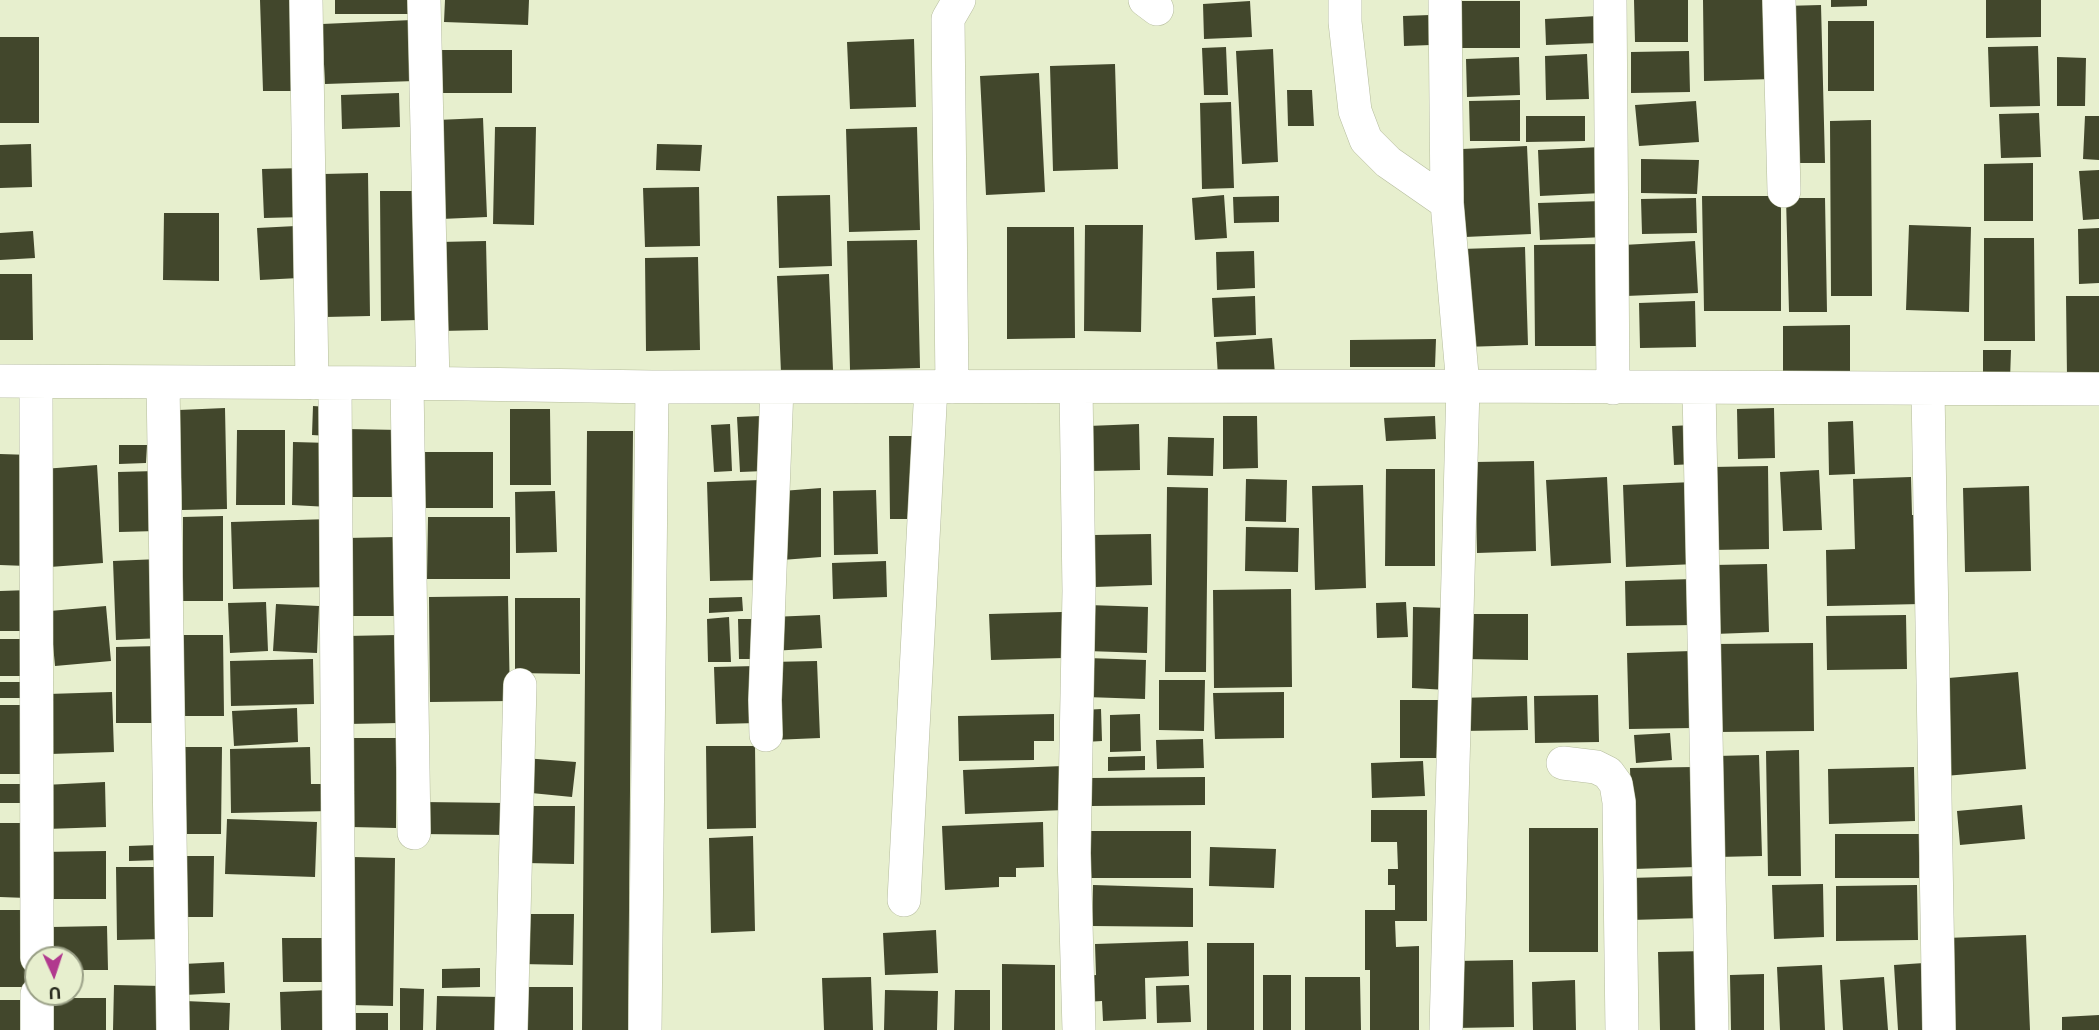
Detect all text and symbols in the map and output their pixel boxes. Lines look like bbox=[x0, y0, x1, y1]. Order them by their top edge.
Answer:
north arrow bbox=[24, 946, 84, 1006]
text: U bbox=[48, 983, 62, 1002]

